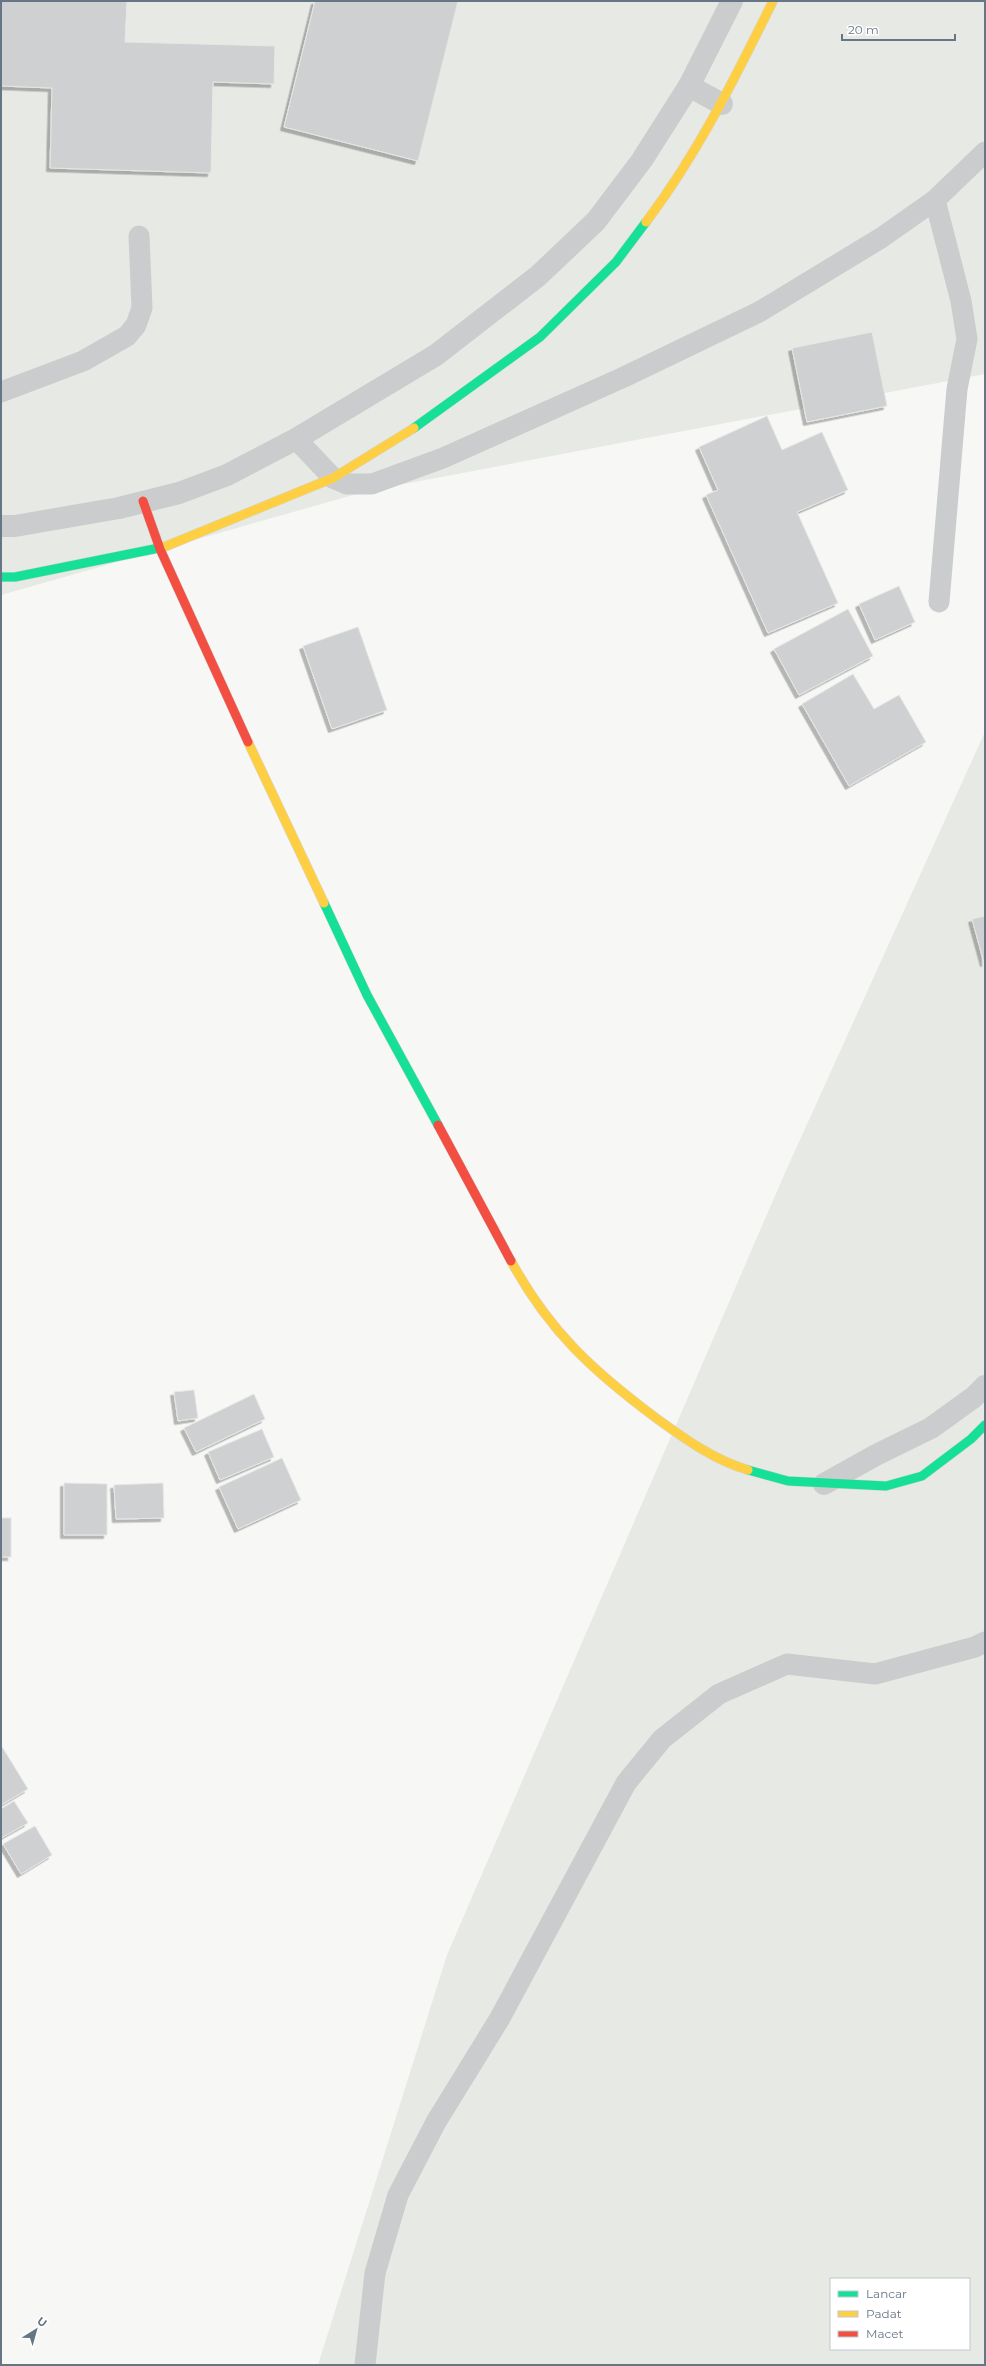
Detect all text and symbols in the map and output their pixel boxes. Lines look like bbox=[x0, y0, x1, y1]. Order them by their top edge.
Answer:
scale bar bbox=[842, 16, 955, 42]
text: 20 m bbox=[848, 22, 879, 37]
legend bbox=[830, 2278, 970, 2350]
text: Lancar bbox=[866, 2286, 907, 2301]
text: Padat bbox=[866, 2306, 902, 2321]
north arrow bbox=[16, 2310, 56, 2350]
text: U bbox=[34, 2314, 50, 2330]
text: Macet bbox=[866, 2326, 903, 2341]

